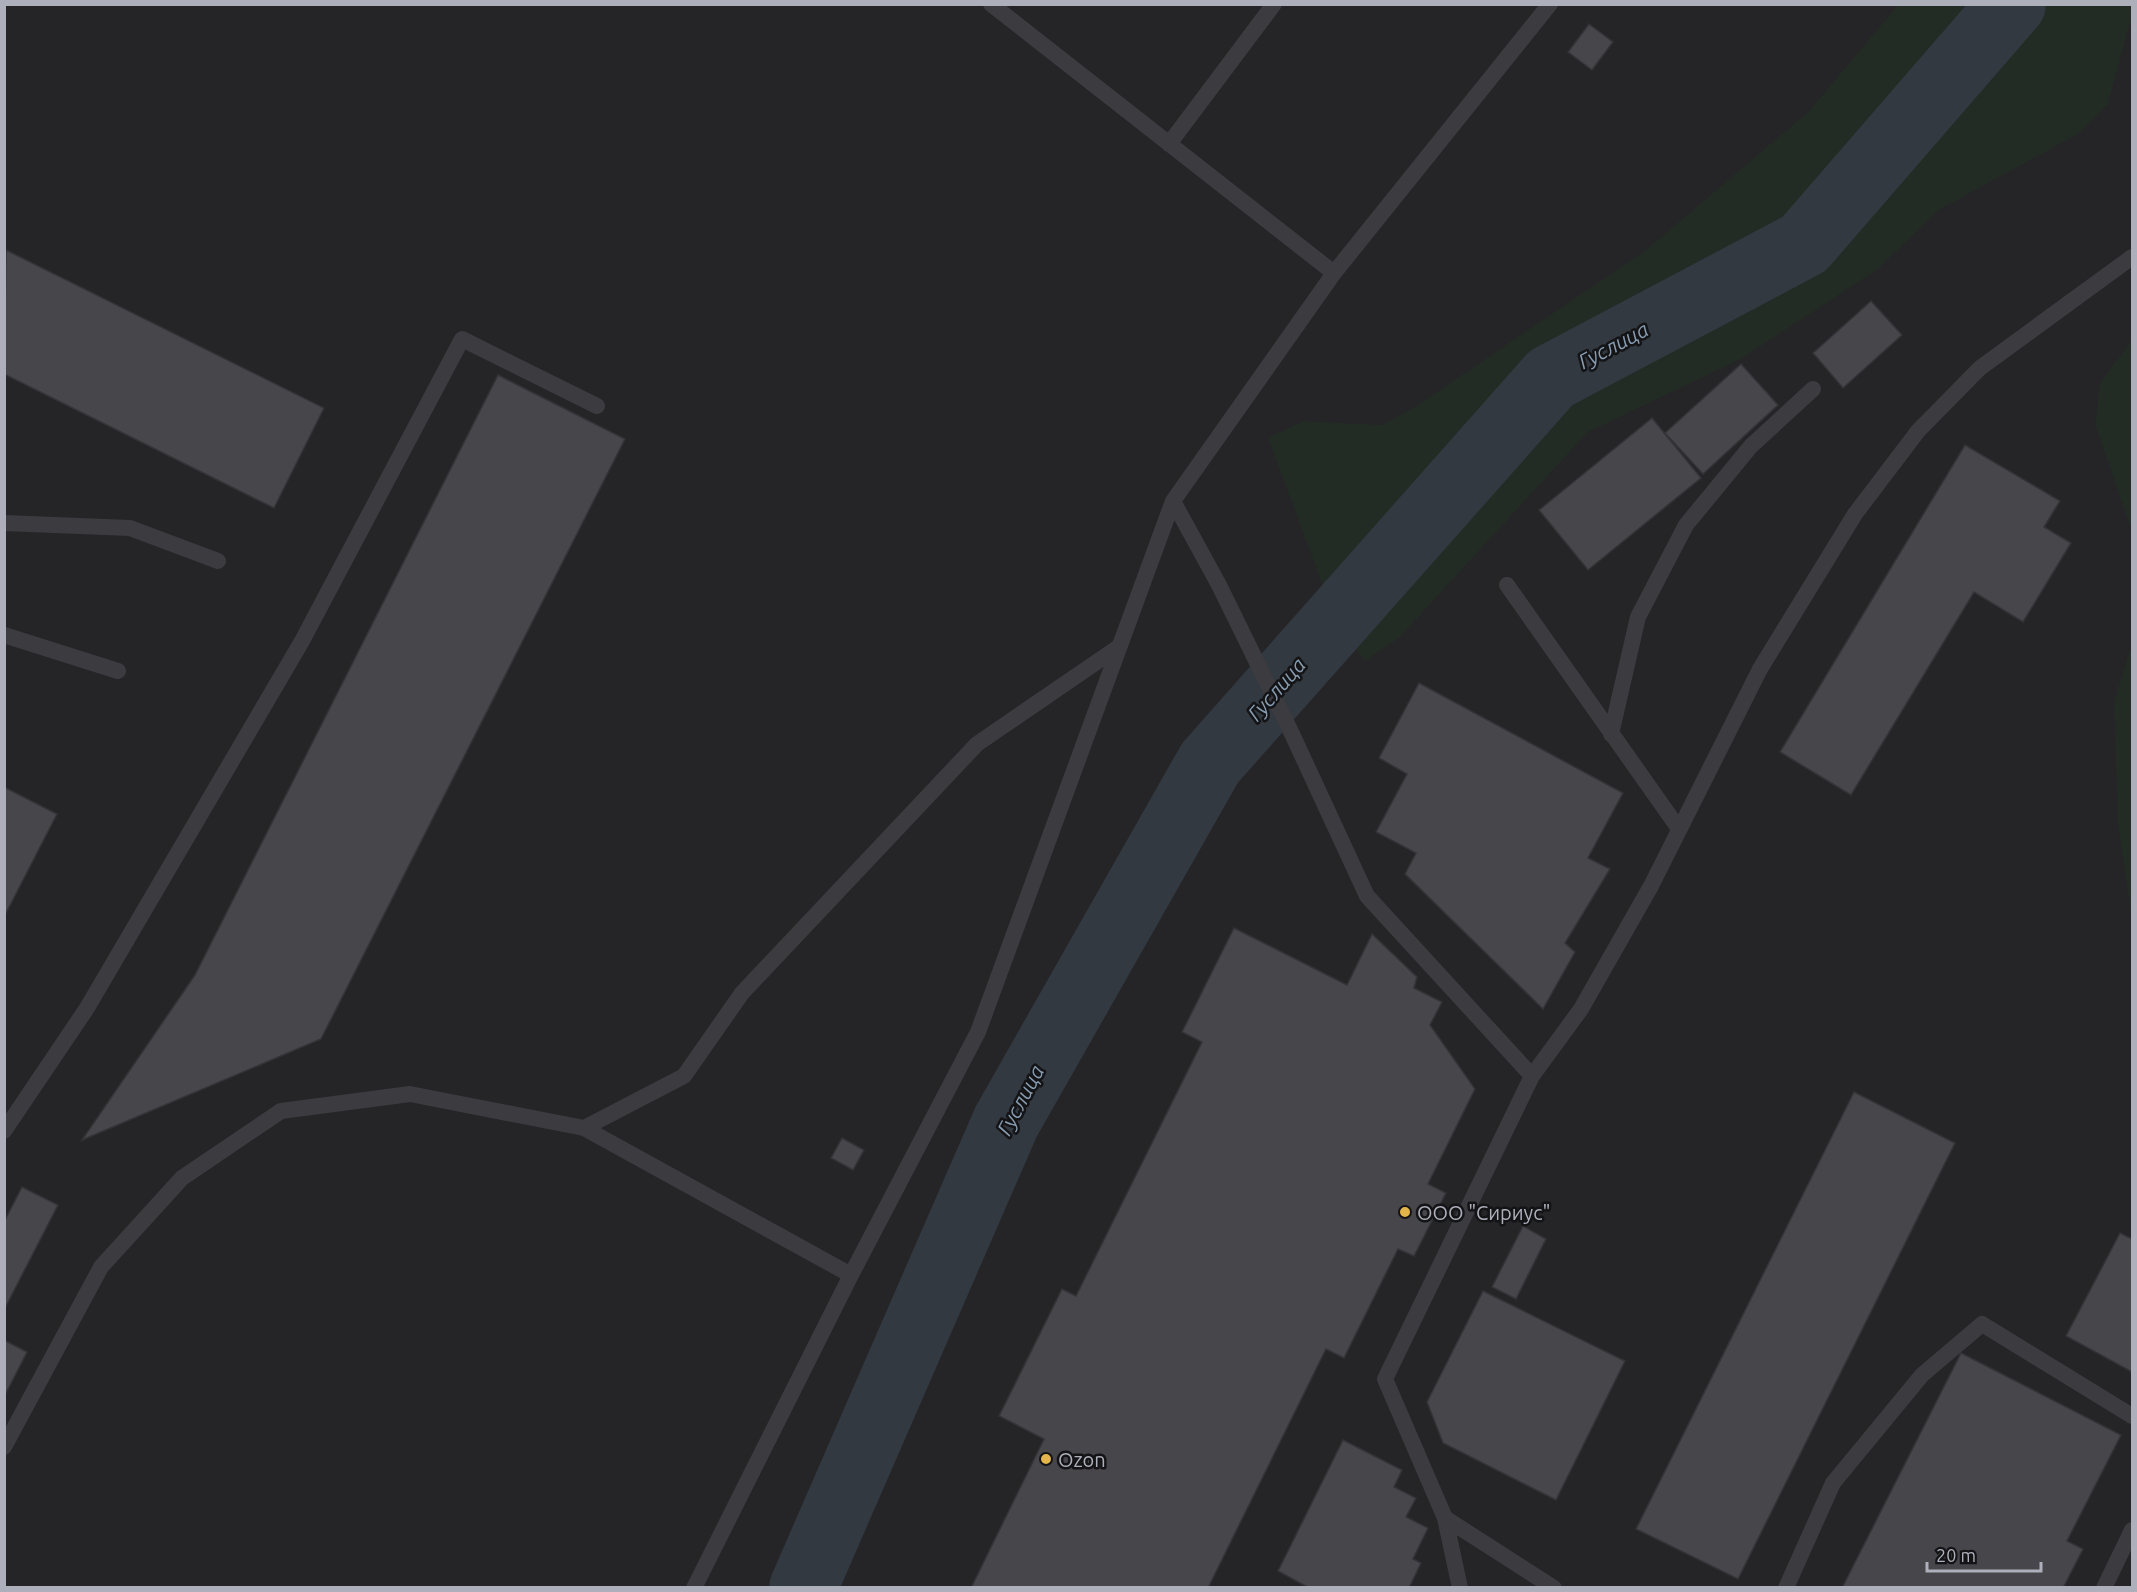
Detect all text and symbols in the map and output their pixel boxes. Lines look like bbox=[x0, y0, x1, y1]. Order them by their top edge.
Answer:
water label: Гуслица bbox=[1574, 317, 1652, 373]
water label: Гуслица bbox=[1242, 653, 1310, 725]
water label: Гуслица bbox=[992, 1061, 1048, 1139]
place label: ООО "Сириус" bbox=[1417, 1201, 1550, 1224]
marker: ООО "Сириус" bbox=[1398, 1205, 1412, 1219]
place label: Ozon bbox=[1058, 1448, 1106, 1471]
marker: Ozon bbox=[1039, 1452, 1053, 1466]
scale bar bbox=[1927, 1535, 2041, 1573]
text: 20 m bbox=[1936, 1545, 1976, 1565]

